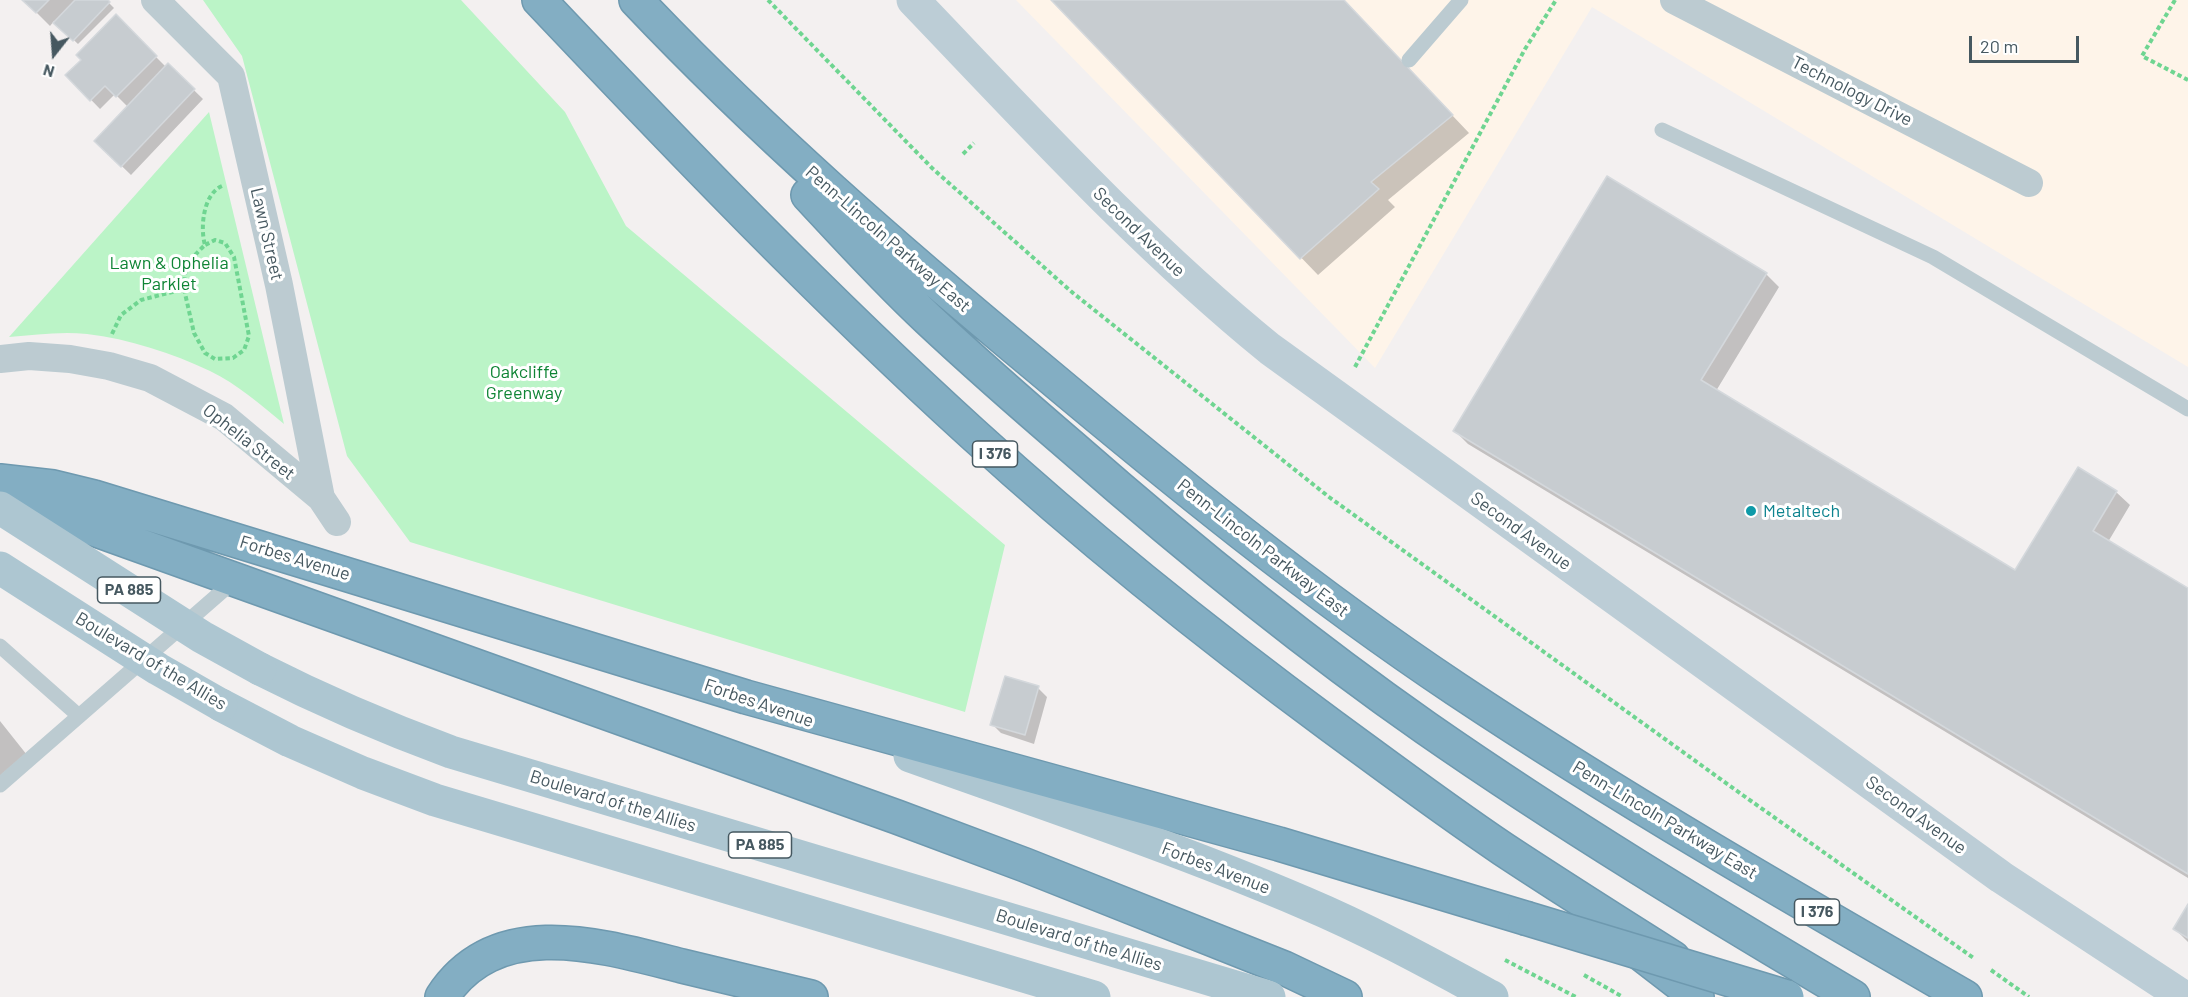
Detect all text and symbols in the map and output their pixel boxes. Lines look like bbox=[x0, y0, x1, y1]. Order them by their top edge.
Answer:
north arrow bbox=[24, 24, 84, 84]
scale bar bbox=[1972, 24, 2082, 62]
text: 20 m bbox=[1980, 35, 2018, 57]
street label: Technology Drive bbox=[1788, 51, 1916, 131]
text: N bbox=[41, 61, 56, 82]
street label: Penn-Lincoln Parkway East bbox=[801, 161, 975, 317]
street label: Second Avenue bbox=[1089, 183, 1189, 281]
street label: Lawn Street bbox=[246, 185, 288, 283]
park label: Lawn & Ophelia Parklet bbox=[109, 252, 229, 294]
park label: Oakcliffe Greenway bbox=[486, 361, 562, 404]
street label: Ophelia Street bbox=[199, 399, 299, 485]
road number: I 376 bbox=[972, 441, 1018, 467]
street label: Penn-Lincoln Parkway East bbox=[1173, 474, 1353, 622]
street label: Second Avenue bbox=[1466, 487, 1576, 575]
place label: Metaltech bbox=[1763, 500, 1840, 522]
marker: Metaltech bbox=[1744, 504, 1758, 518]
street label: Forbes Avenue bbox=[237, 531, 353, 585]
road number: PA 885 bbox=[98, 577, 160, 603]
street label: Boulevard of the Allies bbox=[71, 607, 231, 715]
street label: Forbes Avenue bbox=[701, 674, 817, 732]
street label: Penn-Lincoln Parkway East bbox=[1569, 756, 1761, 884]
street label: Boulevard of the Allies bbox=[527, 765, 699, 837]
street label: Second Avenue bbox=[1861, 771, 1971, 859]
road number: PA 885 bbox=[728, 832, 792, 858]
street label: Forbes Avenue bbox=[1159, 837, 1273, 899]
road number: I 376 bbox=[1794, 899, 1840, 925]
street label: Boulevard of the Allies bbox=[993, 904, 1165, 976]

